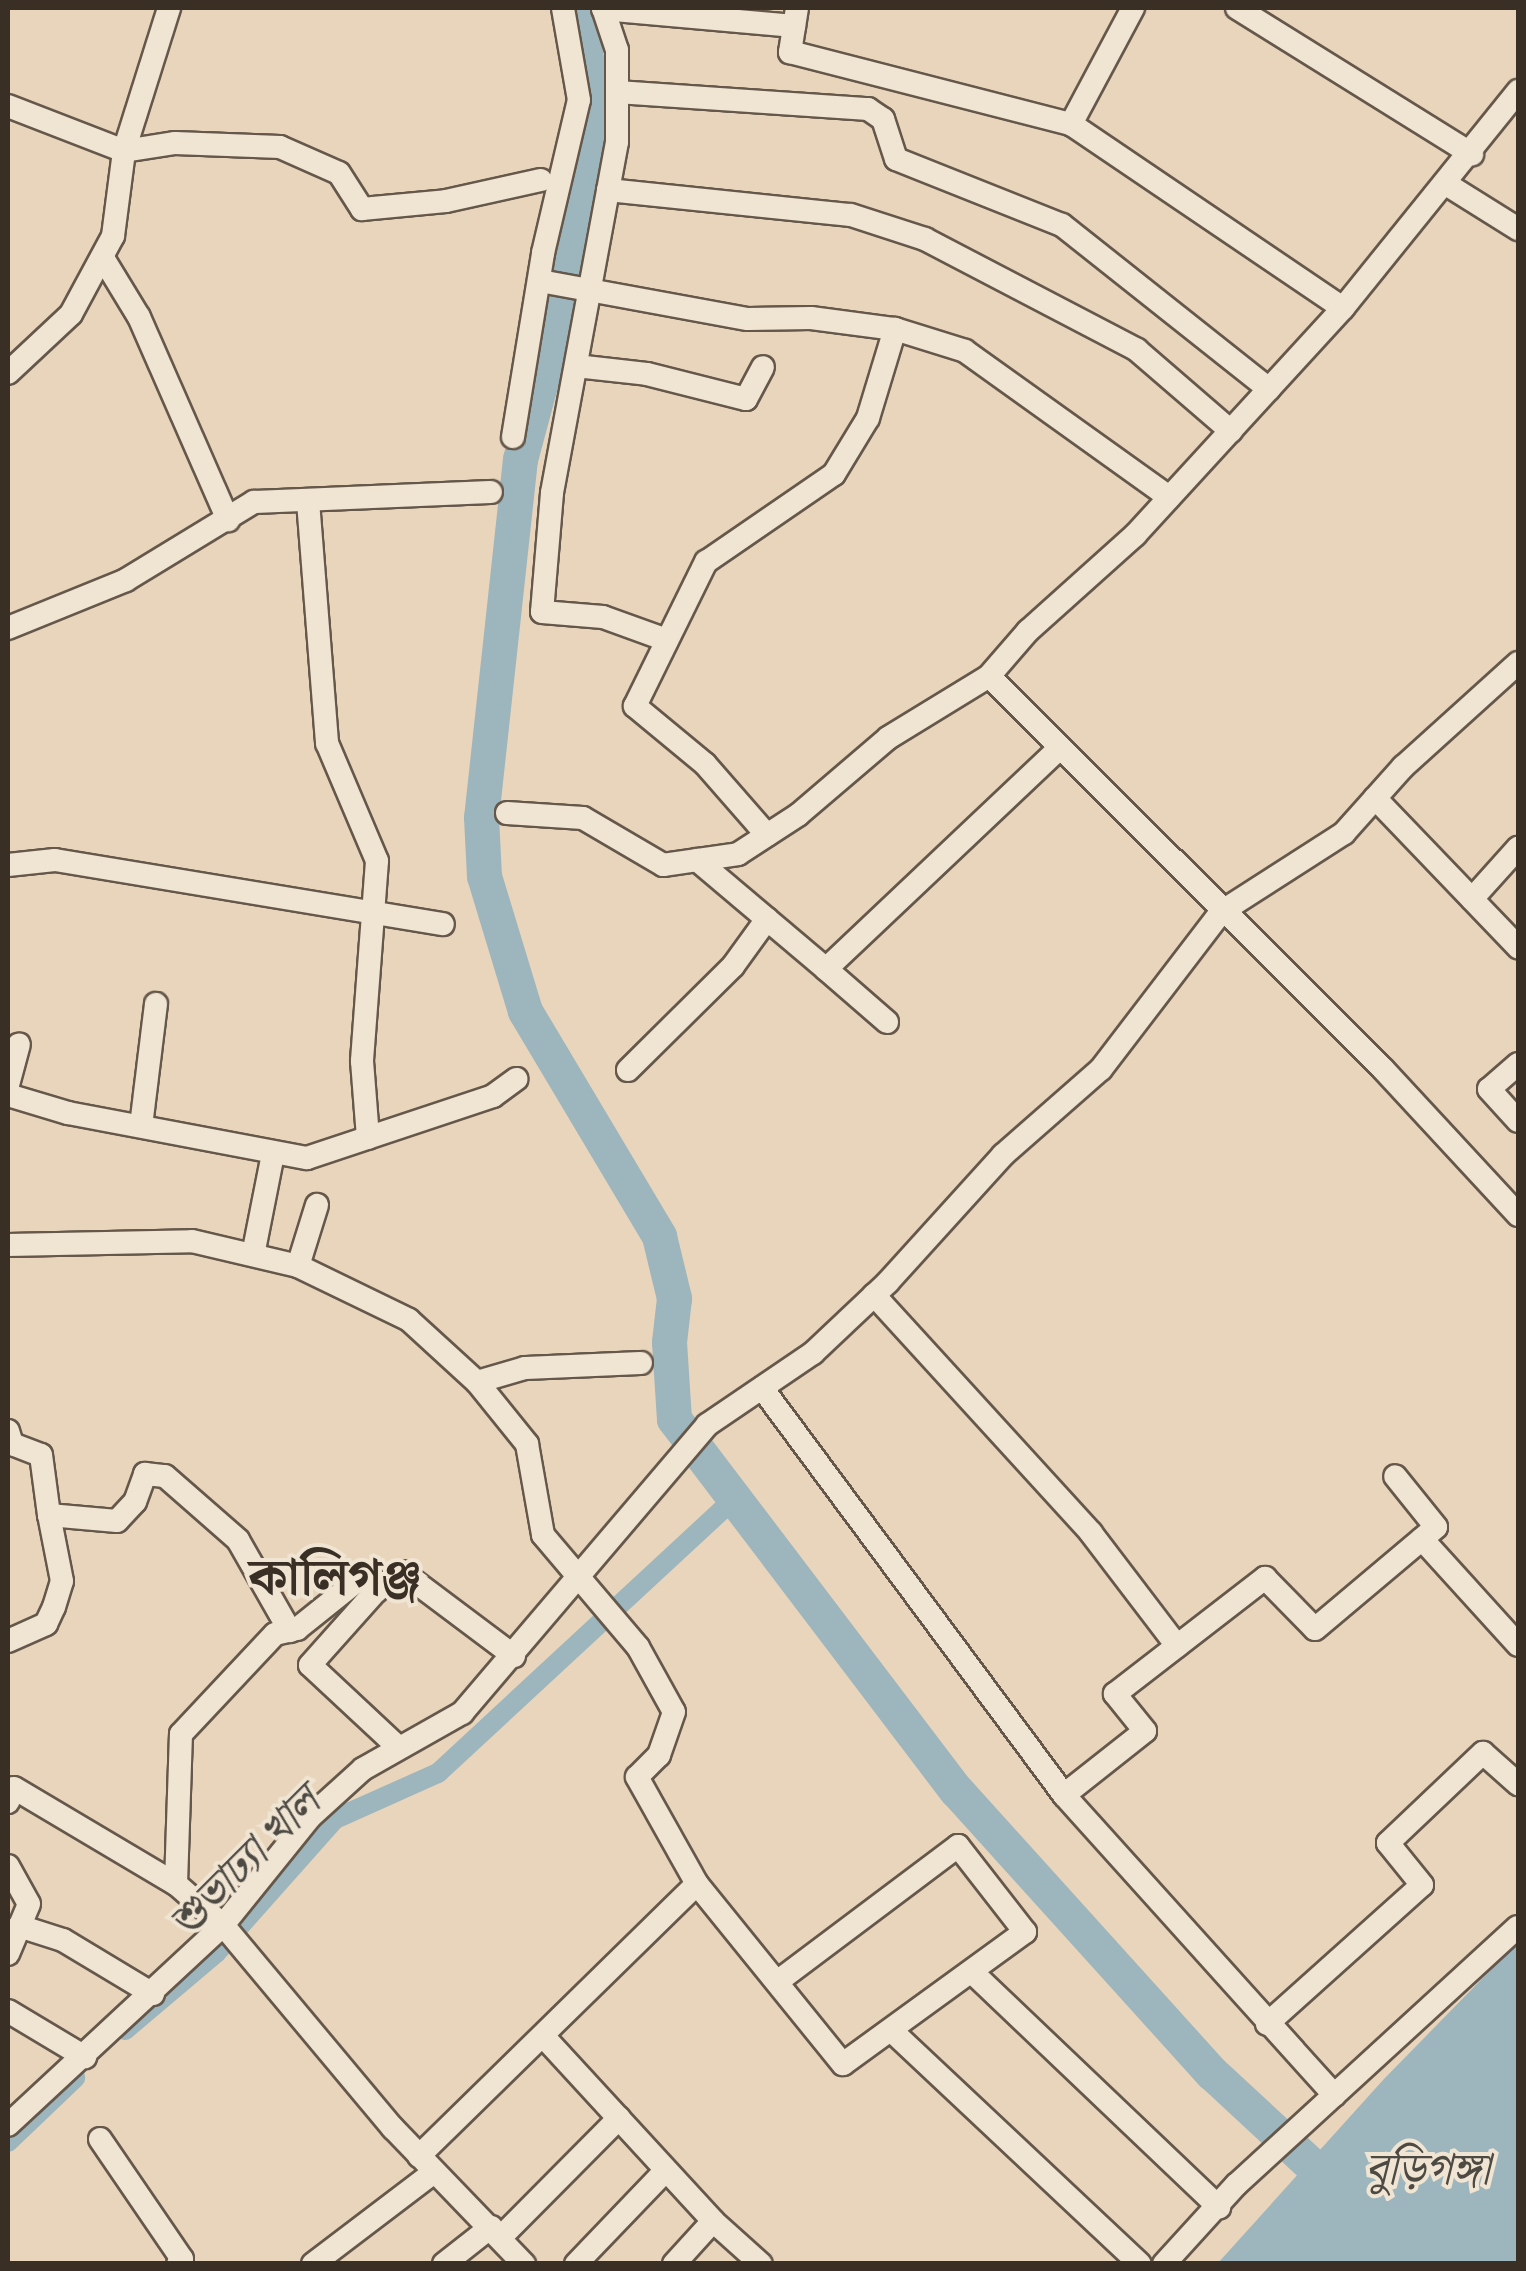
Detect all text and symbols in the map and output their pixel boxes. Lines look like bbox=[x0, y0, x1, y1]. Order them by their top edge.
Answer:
district label: কালিগঞ্জ bbox=[249, 1549, 421, 1611]
water label: শুভাঢ্যা খাল bbox=[159, 1777, 333, 1951]
water label: বুড়িগঙ্গা bbox=[1365, 2145, 1489, 2199]

